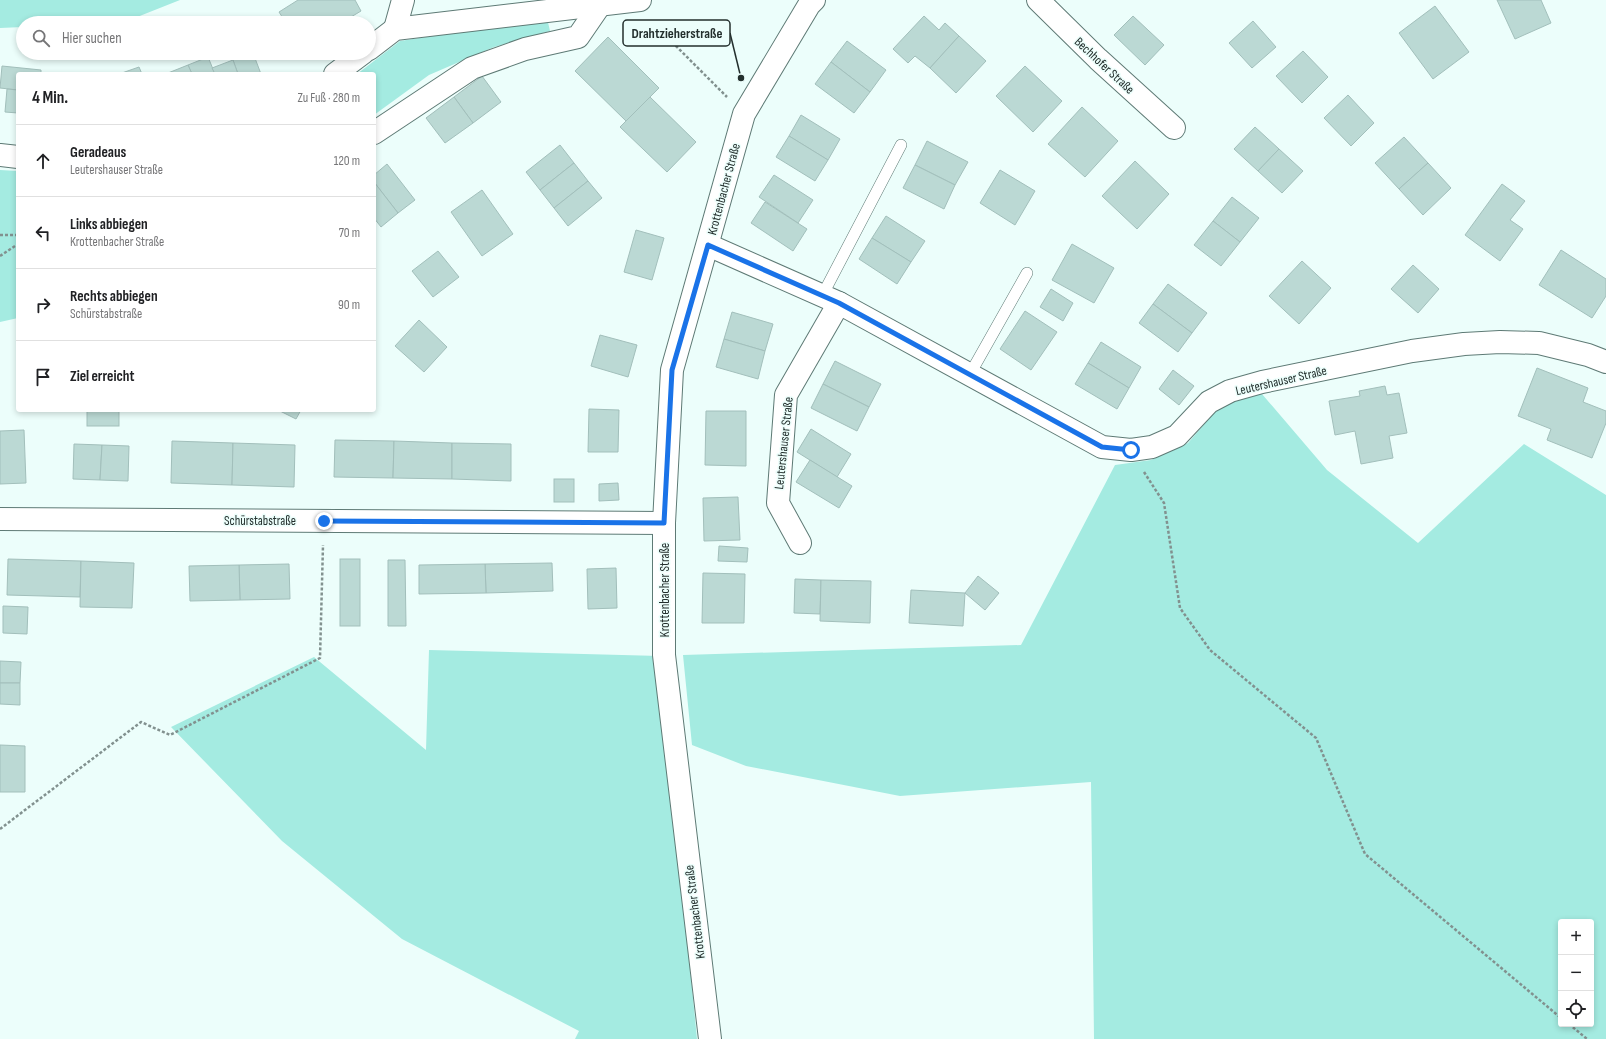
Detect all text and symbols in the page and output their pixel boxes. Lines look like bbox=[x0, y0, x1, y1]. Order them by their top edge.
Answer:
search box bbox=[16, 16, 376, 60]
callout: Drahtzieherstraße bbox=[623, 20, 730, 46]
text: Drahtzieherstraße bbox=[631, 25, 723, 42]
icon: search bbox=[30, 27, 52, 49]
text: Hier suchen bbox=[62, 29, 122, 48]
street label: Bechhofer Straße bbox=[1071, 34, 1138, 97]
text: 4 Min. bbox=[32, 88, 68, 108]
text: Zu Fuß · 280 m bbox=[297, 90, 360, 106]
street label: Krottenbacher Straße bbox=[704, 142, 744, 237]
text: Geradeaus bbox=[70, 143, 126, 162]
icon: ahead bbox=[32, 150, 54, 172]
text: 120 m bbox=[334, 153, 360, 169]
text: Leutershauser Straße bbox=[70, 162, 163, 178]
text: Links abbiegen bbox=[70, 215, 148, 234]
icon: left bbox=[32, 222, 54, 244]
text: 70 m bbox=[339, 225, 360, 241]
text: Krottenbacher Straße bbox=[70, 234, 164, 250]
text: Rechts abbiegen bbox=[70, 287, 158, 306]
icon: right bbox=[32, 294, 54, 316]
text: 90 m bbox=[338, 297, 360, 313]
text: Schürstabstraße bbox=[70, 306, 142, 322]
street label: Leutershauser Straße bbox=[1234, 363, 1328, 399]
icon: arrive bbox=[32, 366, 54, 388]
text: Ziel erreicht bbox=[70, 367, 134, 386]
street label: Leutershauser Straße bbox=[771, 396, 797, 490]
route start bbox=[1122, 441, 1140, 459]
route end bbox=[315, 512, 333, 530]
street label: Schürstabstraße bbox=[224, 513, 296, 529]
street label: Krottenbacher Straße bbox=[657, 543, 673, 637]
street label: Krottenbacher Straße bbox=[681, 864, 709, 960]
map controls bbox=[1558, 919, 1594, 1027]
button: + bbox=[1558, 919, 1594, 955]
button: − bbox=[1558, 955, 1594, 991]
button: locate bbox=[1558, 991, 1594, 1027]

